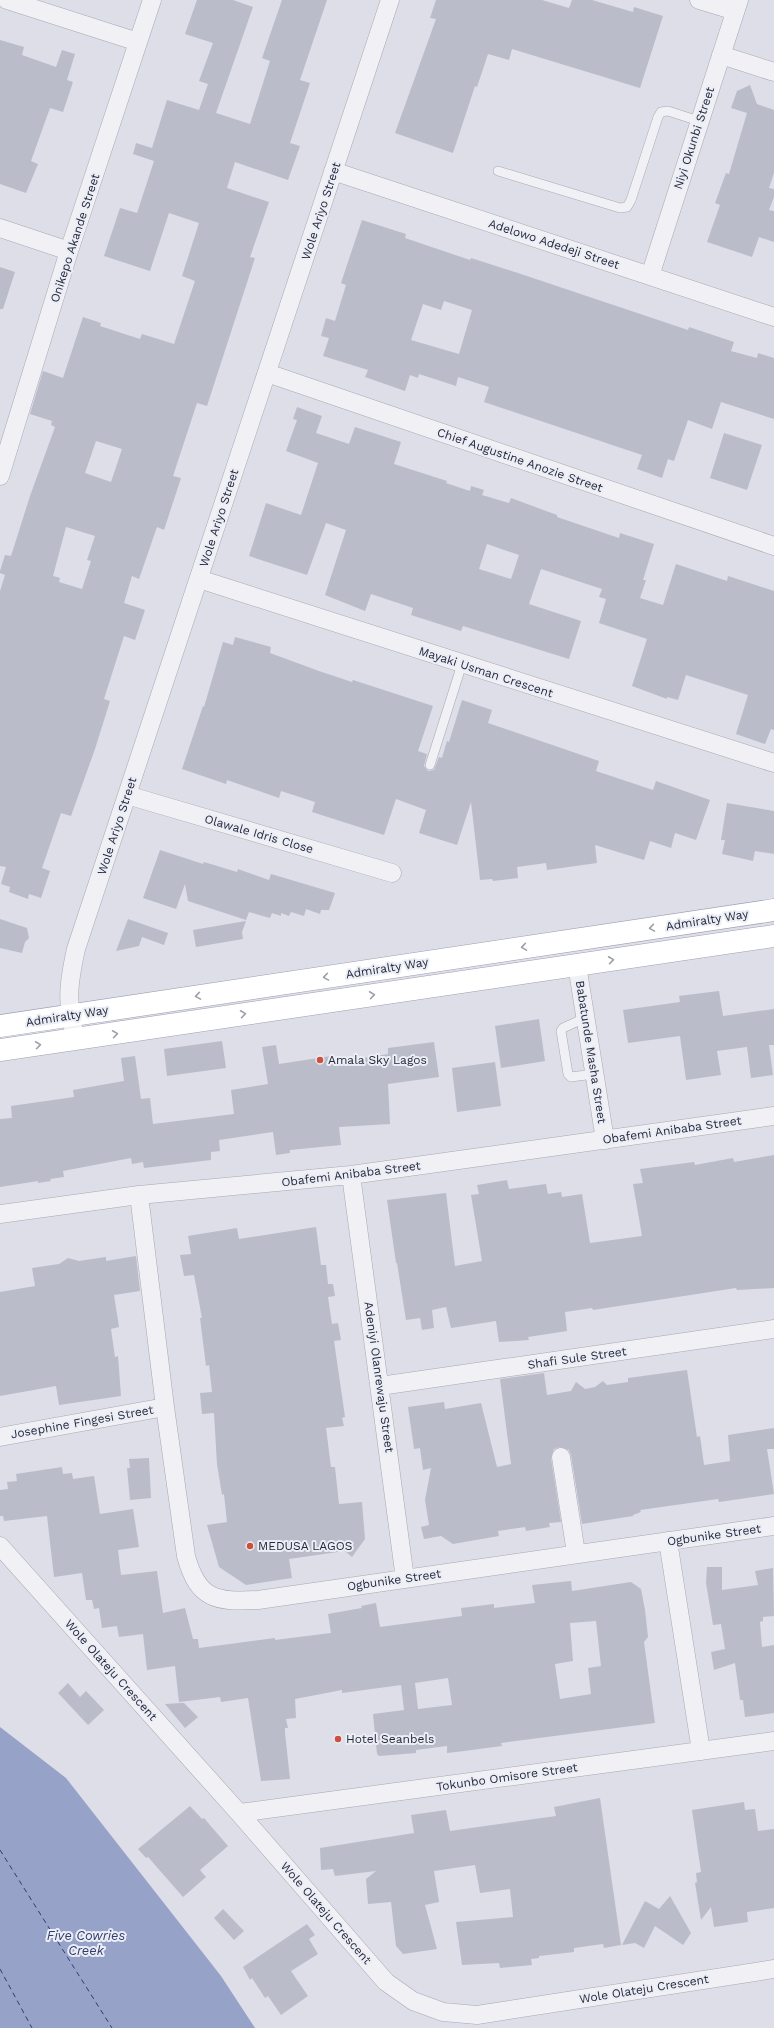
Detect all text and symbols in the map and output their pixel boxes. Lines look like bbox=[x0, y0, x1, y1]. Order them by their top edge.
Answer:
street label: Niyi Okunbi Street bbox=[671, 85, 717, 191]
street label: Wole Ariyo Street bbox=[299, 160, 343, 262]
street label: Onikepo Akande Street bbox=[48, 172, 102, 304]
street label: Adelowo Adedeji Street bbox=[487, 216, 621, 272]
street label: Chief Augustine Anozie Street bbox=[435, 425, 605, 495]
street label: Wole Ariyo Street bbox=[197, 467, 241, 569]
street label: Mayaki Usman Crescent bbox=[417, 644, 555, 700]
street label: Wole Ariyo Street bbox=[95, 775, 139, 877]
street label: Olawale Idris Close bbox=[203, 812, 315, 856]
street label: Admiralty Way bbox=[665, 906, 750, 933]
one-way arrow bbox=[649, 923, 655, 932]
one-way arrow bbox=[521, 942, 527, 951]
street label: Admiralty Way bbox=[345, 954, 430, 981]
one-way arrow bbox=[608, 956, 614, 965]
one-way arrow bbox=[323, 972, 329, 981]
street label: Babatunde Masha Street bbox=[573, 980, 609, 1124]
one-way arrow bbox=[194, 991, 201, 1000]
one-way arrow bbox=[369, 991, 375, 1000]
street label: Admiralty Way bbox=[25, 1002, 110, 1029]
one-way arrow bbox=[240, 1010, 246, 1019]
one-way arrow bbox=[111, 1030, 118, 1039]
one-way arrow bbox=[35, 1041, 41, 1050]
place label: Amala Sky Lagos bbox=[328, 1053, 427, 1067]
marker: Amala Sky Lagos bbox=[315, 1055, 325, 1065]
street label: Obafemi Anibaba Street bbox=[602, 1113, 742, 1147]
street label: Obafemi Anibaba Street bbox=[281, 1159, 421, 1189]
street label: Adeniyi Olanrewaju Street bbox=[361, 1301, 397, 1453]
street label: Shafi Sule Street bbox=[527, 1344, 627, 1372]
street label: Josephine Fingesi Street bbox=[10, 1403, 154, 1441]
street label: Ogbunike Street bbox=[666, 1521, 762, 1549]
place label: MEDUSA LAGOS bbox=[258, 1539, 352, 1553]
marker: MEDUSA LAGOS bbox=[245, 1541, 255, 1551]
street label: Ogbunike Street bbox=[346, 1566, 442, 1594]
street label: Wole Olateju Crescent bbox=[62, 1617, 160, 1723]
place label: Hotel Seanbels bbox=[346, 1732, 434, 1746]
marker: Hotel Seanbels bbox=[333, 1734, 343, 1744]
street label: Tokunbo Omisore Street bbox=[435, 1760, 579, 1794]
street label: Wole Olateju Crescent bbox=[278, 1859, 374, 1967]
water label: Five Cowries Creek bbox=[47, 1928, 125, 1958]
street label: Wole Olateju Crescent bbox=[578, 1972, 710, 2006]

